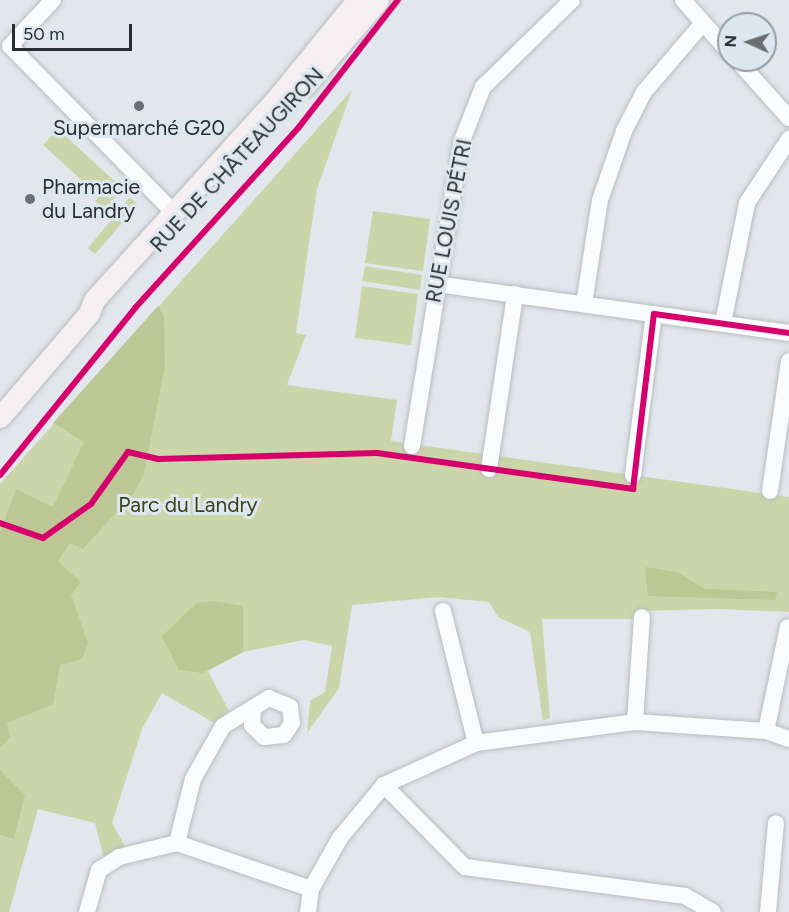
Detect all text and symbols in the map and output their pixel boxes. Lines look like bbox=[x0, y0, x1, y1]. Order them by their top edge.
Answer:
scale bar bbox=[15, 12, 135, 50]
north arrow bbox=[717, 12, 777, 72]
text: 50 m bbox=[23, 23, 65, 45]
text: N bbox=[721, 34, 740, 48]
street label: RUE DE CHÂTEAUGIRON bbox=[145, 63, 329, 257]
marker: Supermarché G20 bbox=[132, 99, 146, 113]
place label: Supermarché G20 bbox=[53, 115, 225, 141]
street label: RUE LOUIS PÉTRI bbox=[421, 137, 477, 305]
place label: Pharmacie du Landry bbox=[42, 174, 140, 224]
marker: Pharmacie du Landry bbox=[23, 192, 37, 206]
park label: Parc du Landry bbox=[118, 492, 258, 518]

